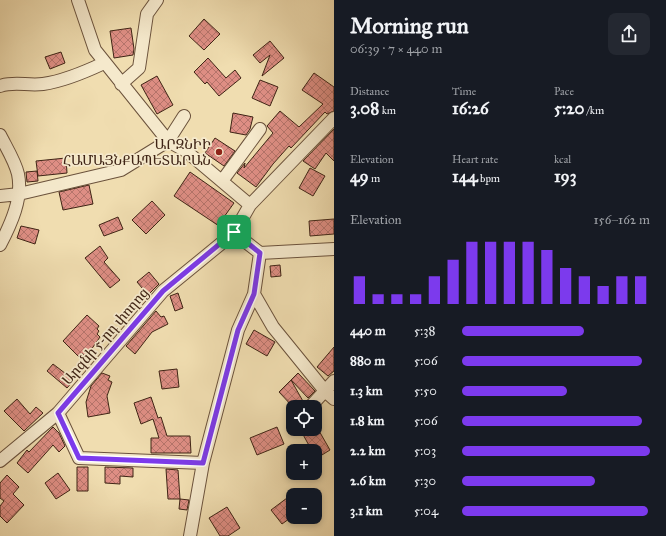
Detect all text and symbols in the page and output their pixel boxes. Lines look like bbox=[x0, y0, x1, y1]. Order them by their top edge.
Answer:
text: Morning run bbox=[350, 12, 469, 39]
button: share bbox=[608, 13, 650, 55]
text: 06:39 · 7 × 440 m bbox=[350, 41, 442, 57]
text: Distance bbox=[350, 85, 389, 98]
text: Time bbox=[452, 85, 476, 98]
text: Pace bbox=[554, 85, 574, 98]
text: 3.08 bbox=[350, 98, 379, 119]
text: 16:26 bbox=[452, 98, 489, 119]
text: 5:20 bbox=[554, 98, 584, 119]
text: km bbox=[379, 104, 396, 117]
text: /km bbox=[584, 104, 604, 117]
place label: ԱՐԶՆԻԻ ՀԱՄԱՅՆՔԱՊԵՏԱՐԱՆ bbox=[63, 136, 211, 169]
marker: ԱՐԶՆԻԻ ՀԱՄԱՅՆՔԱՊԵՏԱՐԱՆ bbox=[214, 147, 224, 157]
text: Elevation bbox=[350, 153, 394, 166]
text: Heart rate bbox=[452, 153, 498, 166]
text: kcal bbox=[554, 153, 571, 166]
text: 49 bbox=[350, 166, 369, 187]
text: 144 bbox=[452, 166, 478, 187]
text: 193 bbox=[554, 166, 577, 187]
text: m bbox=[369, 172, 380, 185]
text: bpm bbox=[478, 172, 500, 185]
text: Elevation bbox=[350, 212, 402, 228]
text: 156–162 m bbox=[594, 212, 650, 228]
pin bbox=[217, 215, 251, 249]
icon: arrive bbox=[223, 221, 245, 243]
street label: Արզնի 5-րդ փողոց bbox=[59, 284, 152, 388]
text: 440 m bbox=[350, 323, 386, 339]
text: 5:38 bbox=[414, 323, 435, 339]
text: 880 m bbox=[350, 353, 385, 369]
text: 5:06 bbox=[414, 353, 438, 369]
text: 1.3 km bbox=[350, 383, 383, 399]
text: 5:50 bbox=[414, 383, 437, 399]
map controls bbox=[286, 400, 322, 524]
button: locate bbox=[286, 400, 322, 436]
text: 1.8 km bbox=[350, 413, 385, 429]
text: 5:06 bbox=[414, 413, 438, 429]
text: 2.2 km bbox=[350, 443, 386, 459]
text: 5:03 bbox=[414, 443, 436, 459]
button: + bbox=[286, 444, 322, 480]
text: 2.6 km bbox=[350, 473, 386, 489]
text: 5:30 bbox=[414, 473, 436, 489]
button: − bbox=[286, 488, 322, 524]
text: 3.1 km bbox=[350, 503, 383, 519]
text: 5:04 bbox=[414, 503, 438, 519]

